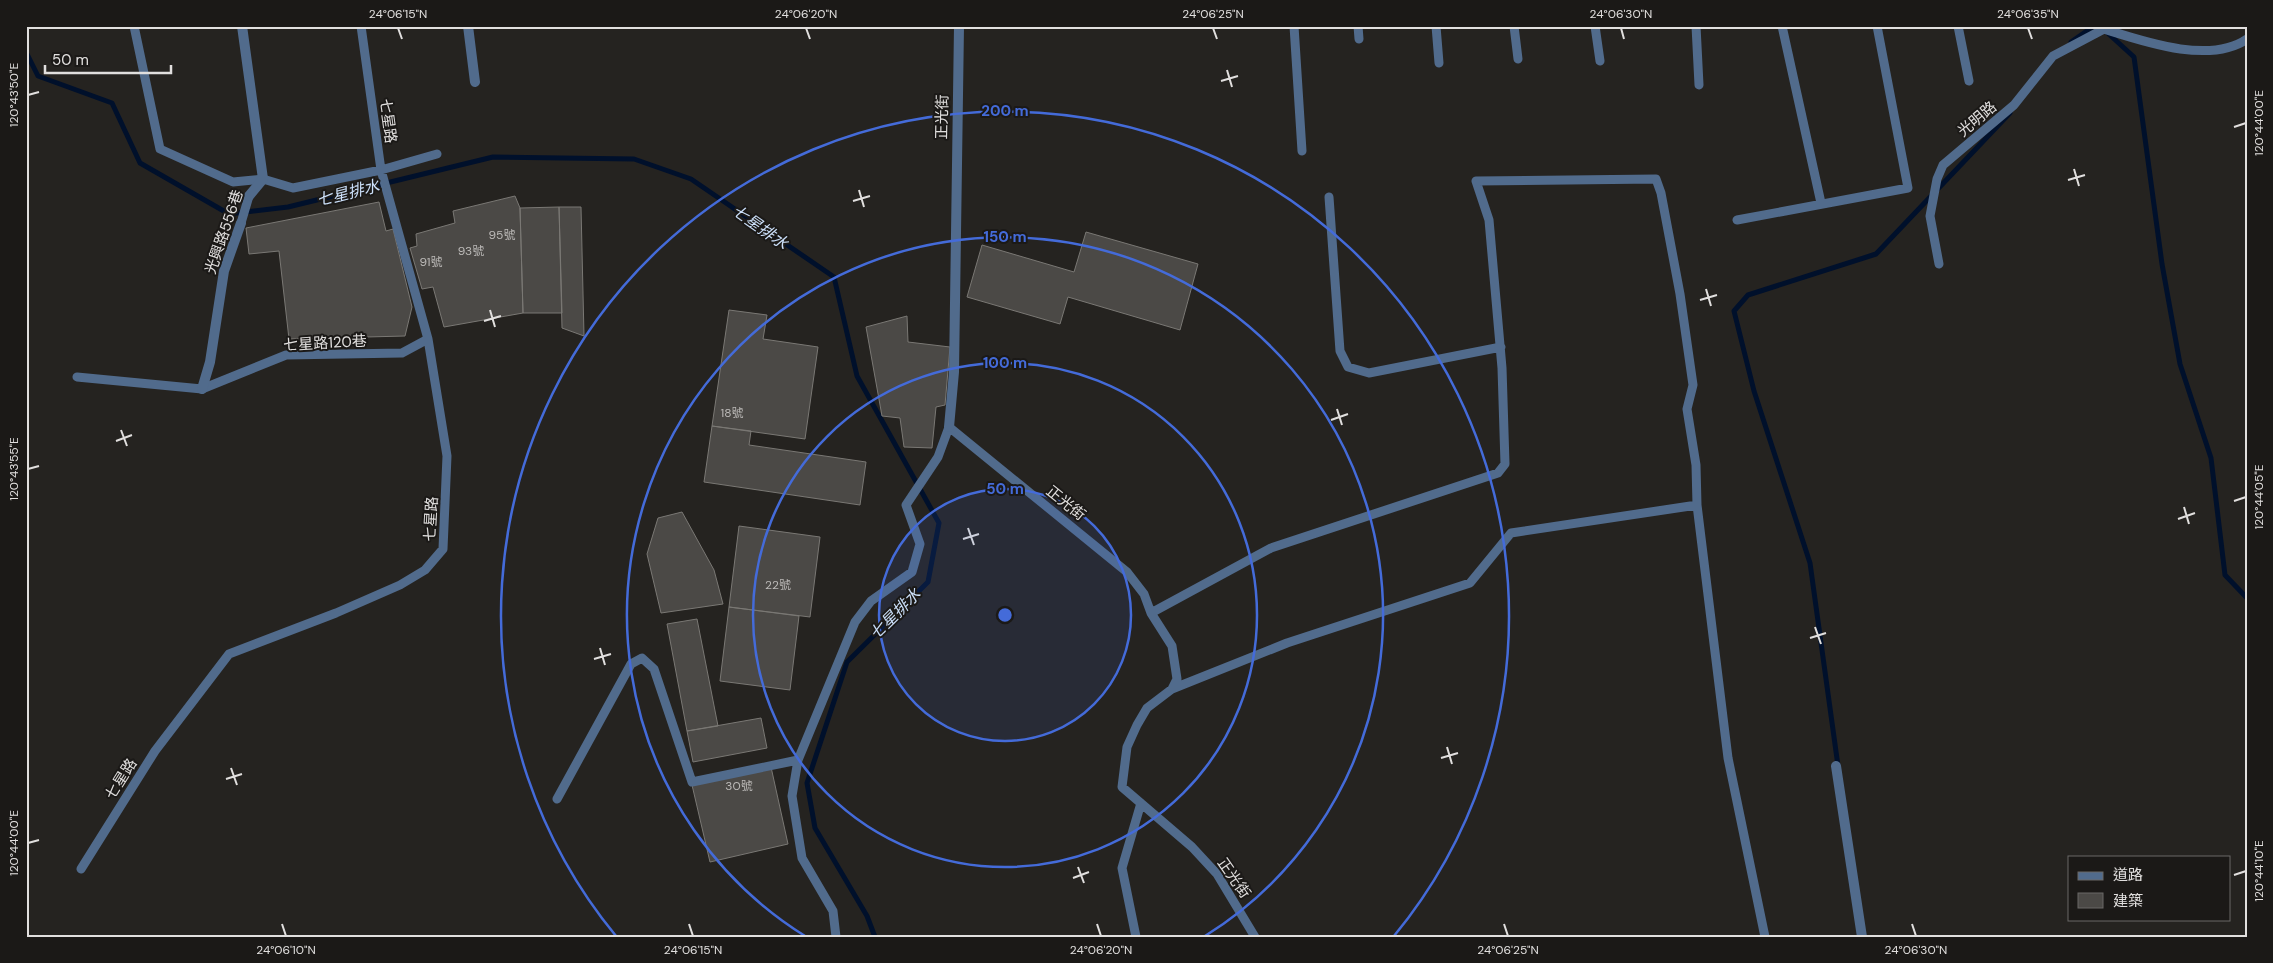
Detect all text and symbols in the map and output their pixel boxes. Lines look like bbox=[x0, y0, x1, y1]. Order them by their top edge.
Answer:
text: 24°06'15"N bbox=[369, 6, 427, 22]
text: 24°06'20"N bbox=[775, 6, 837, 22]
text: 24°06'25"N bbox=[1182, 6, 1244, 22]
text: 24°06'30"N bbox=[1590, 6, 1652, 22]
text: 24°06'35"N bbox=[1997, 6, 2059, 22]
scale bar bbox=[45, 42, 171, 74]
text: 50 m bbox=[52, 50, 89, 70]
text: 120°43'50"E bbox=[6, 62, 22, 127]
text: 120°44'00"E bbox=[2251, 90, 2267, 156]
street label: 正光街 bbox=[932, 94, 952, 140]
street label: 七星路 bbox=[375, 97, 401, 145]
street label: 光明路 bbox=[1953, 97, 2001, 141]
text: 200 m bbox=[981, 101, 1029, 121]
water label: 七星排水 bbox=[314, 175, 383, 211]
street label: 光興路556巷 bbox=[200, 187, 248, 277]
water label: 七星排水 bbox=[728, 200, 793, 255]
house number: 95號 bbox=[489, 227, 515, 243]
text: 150 m bbox=[984, 227, 1027, 247]
house number: 93號 bbox=[458, 243, 484, 259]
house number: 91號 bbox=[419, 254, 443, 270]
street label: 七星路120巷 bbox=[283, 331, 367, 355]
text: 100 m bbox=[983, 353, 1027, 373]
house number: 18號 bbox=[720, 405, 744, 421]
text: 120°43'55"E bbox=[6, 437, 22, 501]
text: 120°44'05"E bbox=[2251, 464, 2267, 529]
text: 50 m bbox=[986, 479, 1024, 499]
street label: 正光街 bbox=[1042, 481, 1090, 525]
street label: 七星路 bbox=[420, 496, 442, 542]
house number: 22號 bbox=[765, 577, 791, 593]
water label: 七星排水 bbox=[865, 583, 926, 644]
centre of rings bbox=[996, 606, 1014, 624]
street label: 七星路 bbox=[101, 755, 141, 803]
house number: 30號 bbox=[725, 778, 753, 794]
text: 120°44'00"E bbox=[6, 810, 22, 876]
text: 120°44'10"E bbox=[2251, 840, 2267, 902]
street label: 正光街 bbox=[1213, 854, 1255, 902]
legend bbox=[2068, 856, 2230, 920]
text: 道路 bbox=[2113, 865, 2143, 885]
text: 建築 bbox=[2113, 891, 2143, 911]
text: 24°06'10"N bbox=[256, 942, 316, 958]
text: 24°06'15"N bbox=[664, 942, 722, 958]
text: 24°06'20"N bbox=[1070, 942, 1132, 958]
text: 24°06'25"N bbox=[1477, 942, 1539, 958]
text: 24°06'30"N bbox=[1885, 942, 1947, 958]

